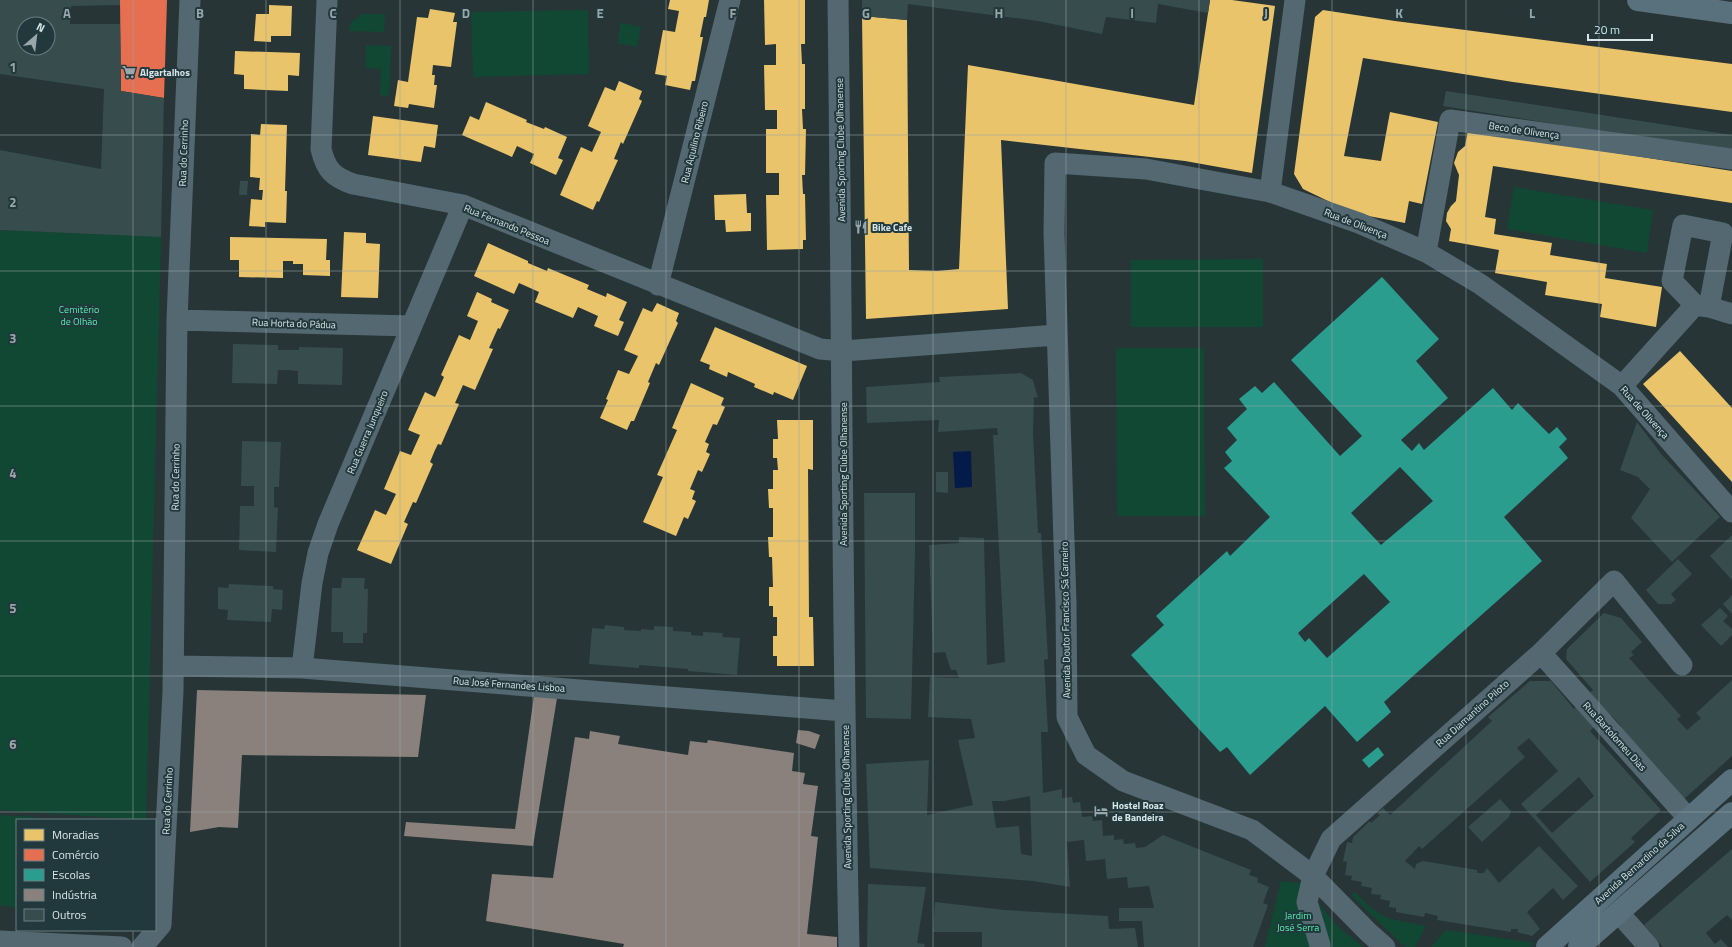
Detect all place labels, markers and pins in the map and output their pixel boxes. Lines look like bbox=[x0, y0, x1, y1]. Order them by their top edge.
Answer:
supermarket icon: Algartalhos bbox=[121, 64, 137, 80]
place label: Algartalhos bbox=[140, 65, 190, 80]
restaurant icon: Bike Cafe bbox=[853, 219, 869, 235]
place label: Bike Cafe bbox=[872, 220, 912, 235]
place label: Hostel Roaz de Bandeira bbox=[1112, 798, 1164, 825]
hotel icon: Hostel Roaz de Bandeira bbox=[1093, 803, 1109, 819]

